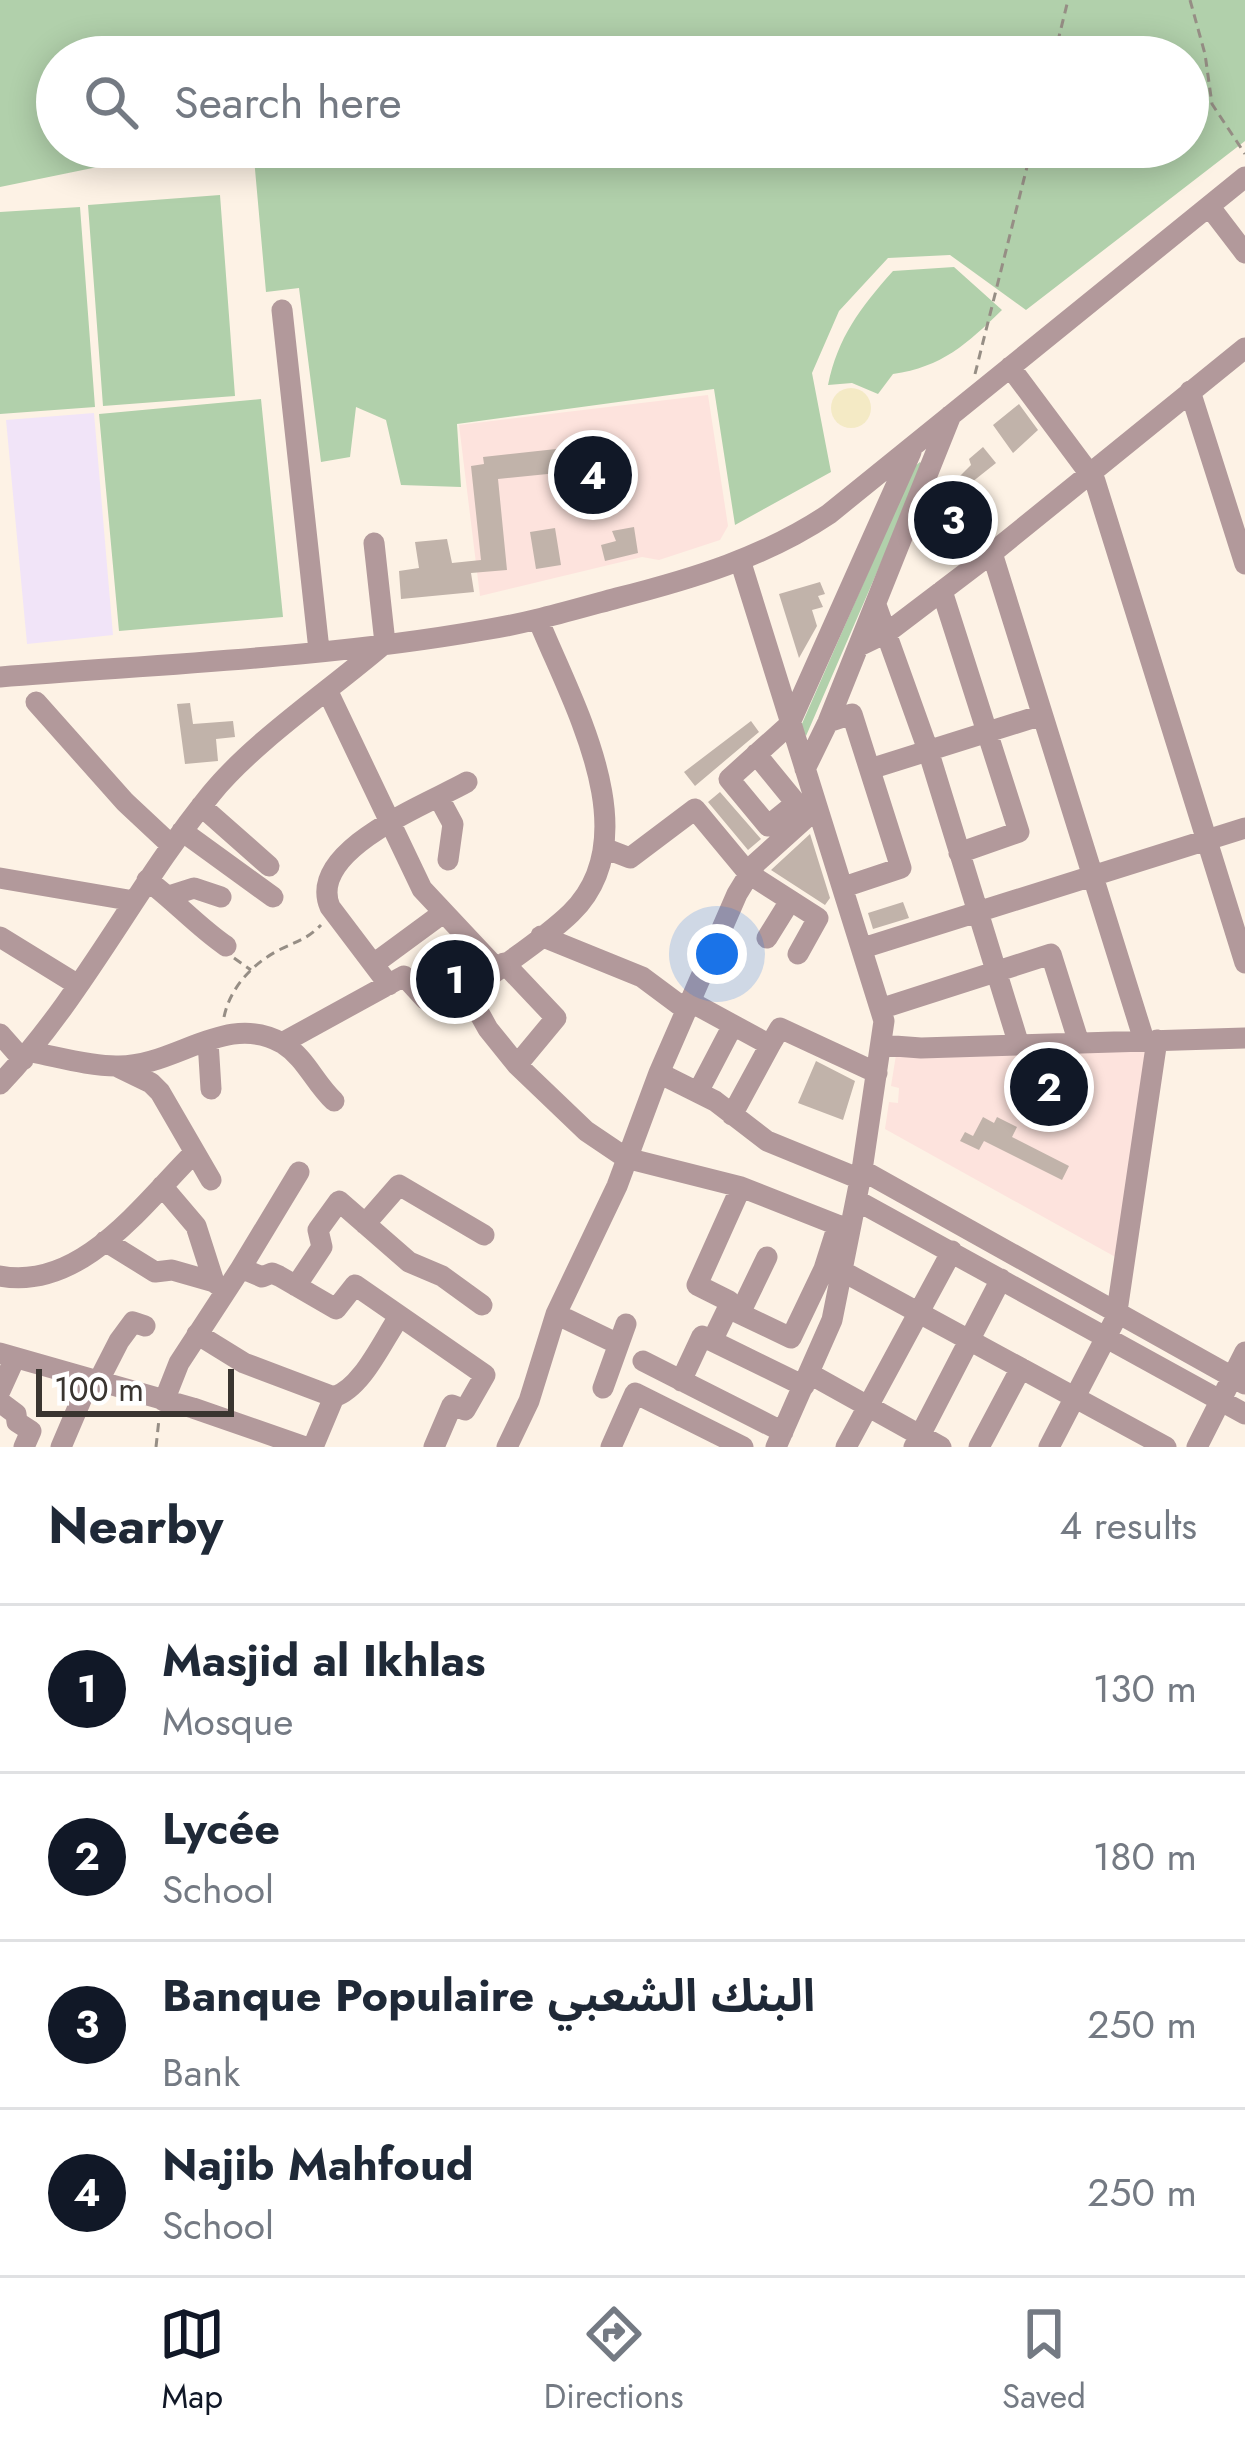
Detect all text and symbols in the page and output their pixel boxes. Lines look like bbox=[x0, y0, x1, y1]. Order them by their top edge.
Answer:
search box bbox=[36, 36, 1209, 168]
icon: search bbox=[78, 69, 144, 135]
text: Search here bbox=[174, 70, 402, 135]
pin: 4 bbox=[554, 430, 632, 520]
pin: 3 bbox=[914, 475, 992, 565]
your location bbox=[687, 924, 747, 984]
pin: 1 bbox=[416, 934, 494, 1024]
pin: 2 bbox=[1010, 1042, 1088, 1132]
scale bar bbox=[36, 1363, 234, 1416]
text: 100 m bbox=[54, 1366, 144, 1413]
text: Nearby bbox=[48, 1488, 223, 1562]
text: 4 results bbox=[1059, 1497, 1197, 1554]
text: Masjid al Ikhlas bbox=[162, 1628, 486, 1693]
text: 1 bbox=[77, 1660, 97, 1717]
text: 130 m bbox=[1093, 1660, 1197, 1717]
text: Mosque bbox=[162, 1693, 293, 1750]
text: Lycée bbox=[162, 1796, 280, 1861]
text: 2 bbox=[74, 1828, 100, 1885]
text: 180 m bbox=[1093, 1828, 1197, 1885]
text: School bbox=[162, 1861, 274, 1918]
text: Banque Populaire البنك الشعبي bbox=[162, 1963, 815, 2028]
text: 3 bbox=[75, 1996, 99, 2053]
text: 250 m bbox=[1087, 1996, 1197, 2053]
text: Bank bbox=[162, 2044, 240, 2101]
text: Najib Mahfoud bbox=[162, 2132, 474, 2197]
text: 4 bbox=[73, 2164, 101, 2221]
text: 250 m bbox=[1087, 2164, 1197, 2221]
text: School bbox=[162, 2197, 274, 2254]
tab: Map bbox=[159, 2301, 225, 2420]
tab: Directions bbox=[544, 2301, 684, 2420]
tab: Saved bbox=[1002, 2301, 1086, 2420]

